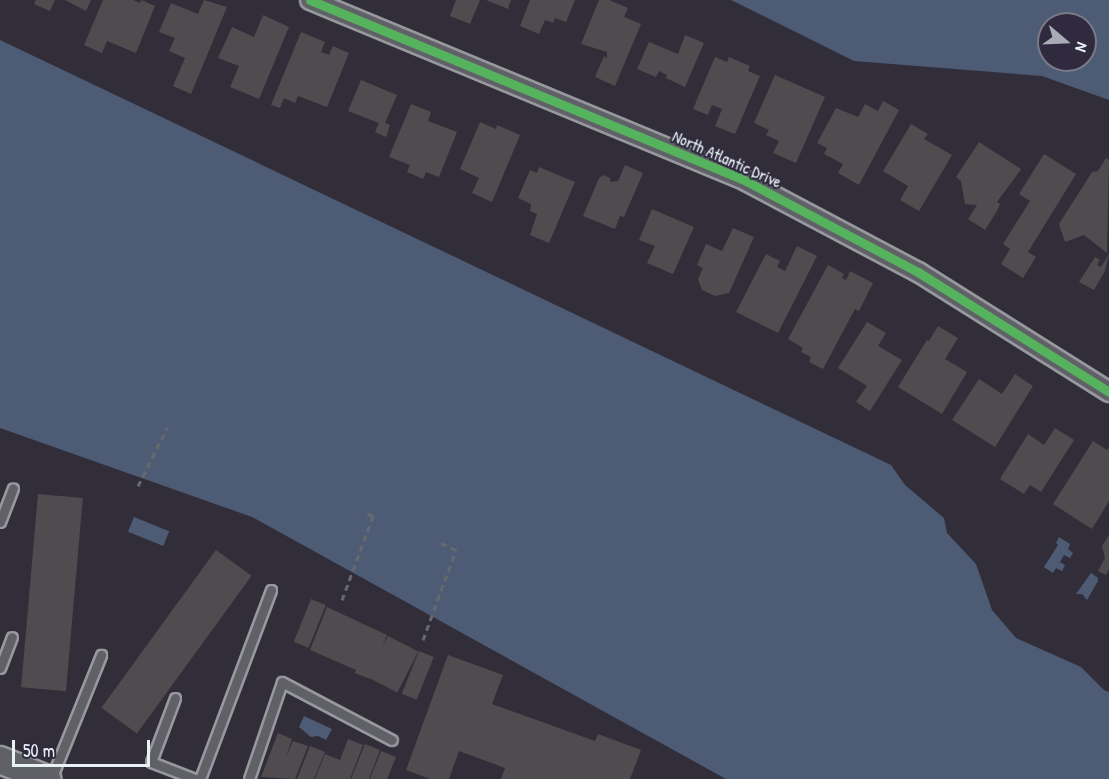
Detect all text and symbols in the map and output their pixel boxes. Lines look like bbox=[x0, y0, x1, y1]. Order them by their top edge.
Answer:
north arrow bbox=[1037, 12, 1097, 72]
text: N bbox=[1070, 40, 1094, 55]
street label: North Atlantic Drive bbox=[670, 126, 784, 192]
scale bar bbox=[15, 728, 153, 766]
text: 50 m bbox=[23, 738, 55, 763]

